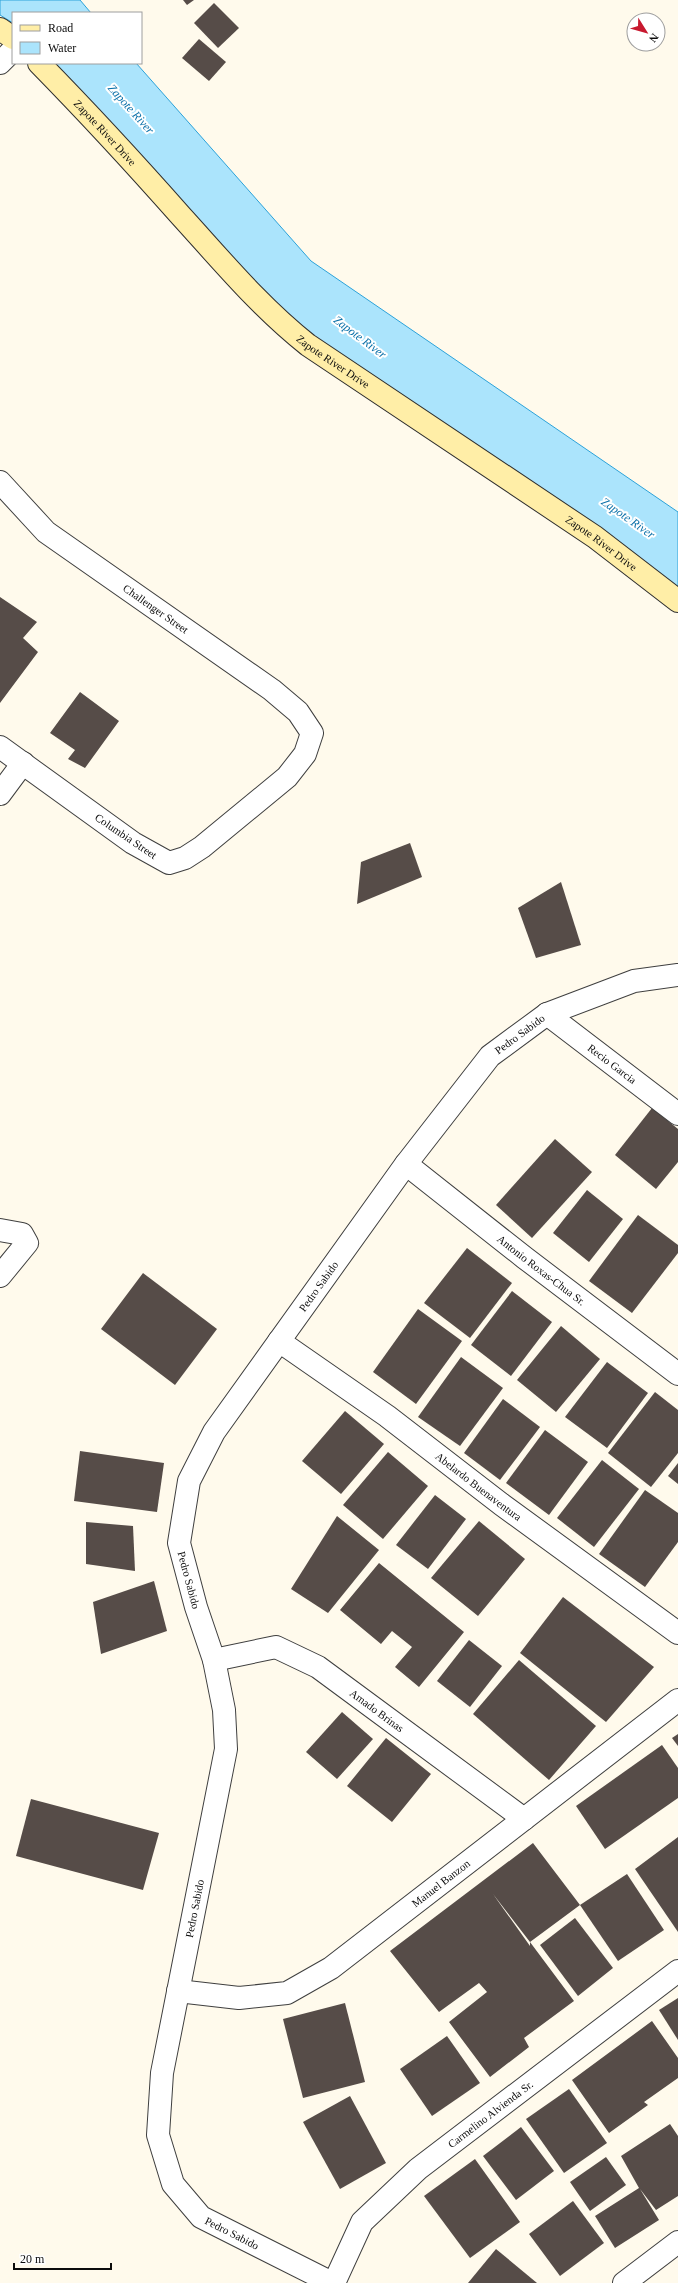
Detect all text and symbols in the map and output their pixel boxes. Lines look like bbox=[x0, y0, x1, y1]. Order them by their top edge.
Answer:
legend bbox=[12, 12, 142, 64]
north arrow bbox=[626, 12, 666, 52]
text: Road bbox=[48, 21, 73, 35]
text: N bbox=[647, 31, 661, 45]
text: Water bbox=[48, 41, 76, 55]
water label: Zapote River bbox=[105, 81, 157, 137]
street label: Zapote River Drive bbox=[72, 97, 139, 168]
water label: Zapote River bbox=[331, 313, 389, 362]
street label: Zapote River Drive bbox=[294, 332, 372, 391]
water label: Zapote River bbox=[598, 494, 658, 542]
street label: Zapote River Drive bbox=[563, 513, 640, 573]
street label: Challenger Street bbox=[121, 582, 191, 636]
street label: Columbia Street bbox=[93, 811, 159, 861]
street label: Pedro Sabido bbox=[492, 1012, 547, 1056]
street label: Recio Garcia bbox=[586, 1041, 639, 1086]
street label: Antonio Roxas-Chua Sr. bbox=[495, 1232, 588, 1308]
street label: Pedro Sabido bbox=[296, 1258, 341, 1314]
street label: Abelardo Buenaventura bbox=[433, 1450, 524, 1523]
street label: Pedro Sabido bbox=[176, 1550, 203, 1611]
street label: Amado Brinas bbox=[348, 1687, 406, 1734]
street label: Manuel Banzon bbox=[409, 1857, 473, 1909]
street label: Pedro Sabido bbox=[183, 1878, 206, 1939]
street label: Carmelino Alvienda Sr. bbox=[445, 2078, 535, 2150]
street label: Pedro Sabido bbox=[203, 2214, 261, 2252]
scale bar bbox=[14, 2245, 111, 2271]
text: 20 m bbox=[20, 2252, 45, 2266]

